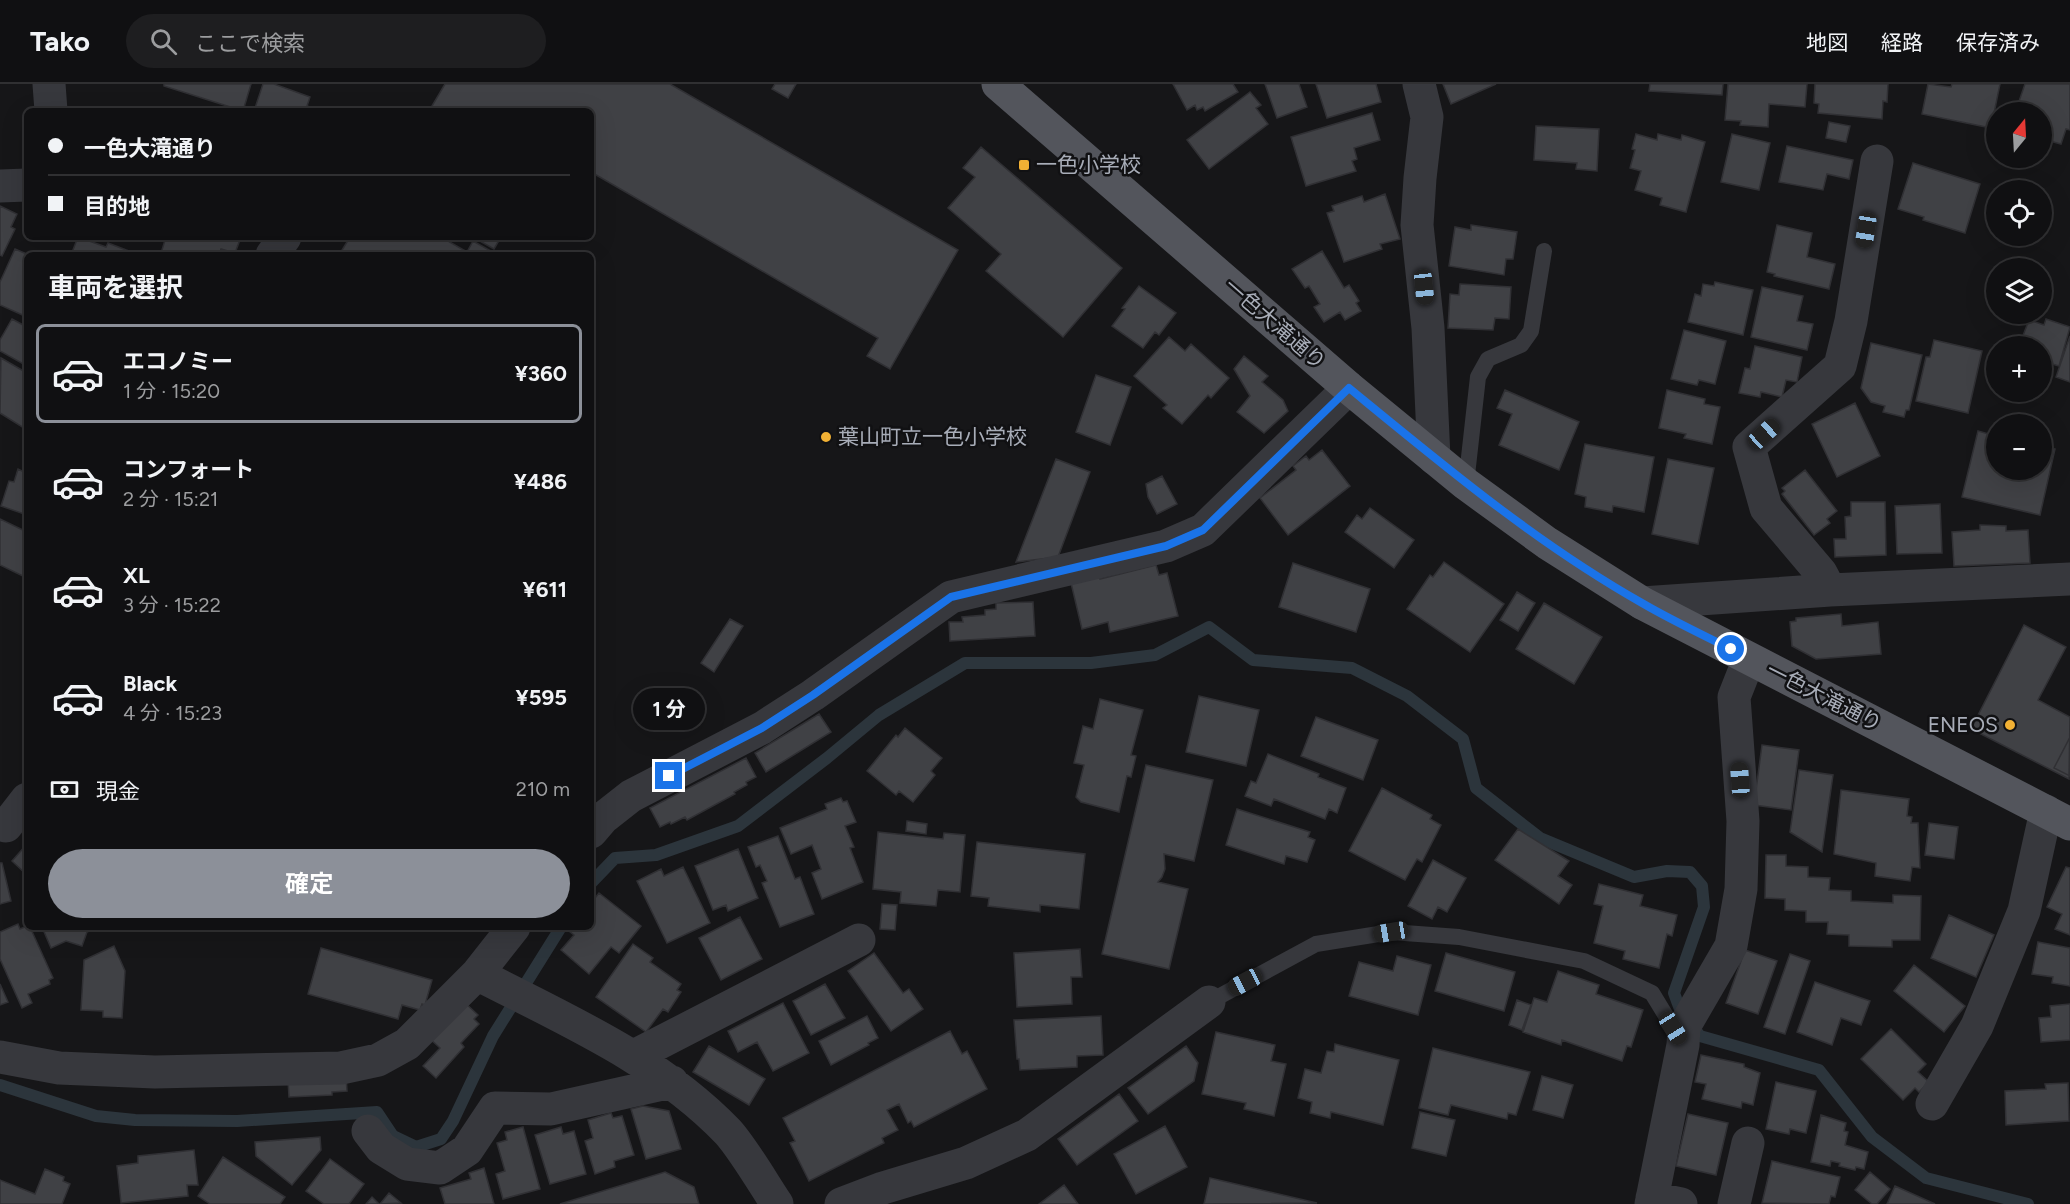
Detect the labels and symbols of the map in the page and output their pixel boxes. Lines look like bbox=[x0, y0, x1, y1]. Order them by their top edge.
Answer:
north arrow bbox=[1986, 102, 2052, 168]
place label: 一色小学校 bbox=[1036, 152, 1141, 177]
marker: 一色小学校 bbox=[1017, 158, 1031, 172]
car bbox=[1854, 211, 1878, 249]
car bbox=[1413, 268, 1435, 306]
street label: 一色大滝通り bbox=[1220, 273, 1331, 374]
car bbox=[1745, 415, 1783, 453]
place label: 葉山町立一色小学校 bbox=[838, 424, 1027, 449]
marker: 葉山町立一色小学校 bbox=[819, 430, 833, 444]
route start bbox=[1717, 635, 1744, 662]
street label: 一色大滝通り bbox=[1762, 657, 1886, 736]
callout: 1 分 bbox=[633, 689, 705, 731]
place label: ENEOS bbox=[1928, 712, 1998, 737]
marker: ENEOS bbox=[2003, 718, 2017, 732]
car bbox=[1730, 761, 1750, 799]
route end bbox=[655, 762, 682, 789]
car bbox=[1372, 920, 1410, 944]
car bbox=[1225, 966, 1265, 998]
car bbox=[1656, 1008, 1690, 1048]

